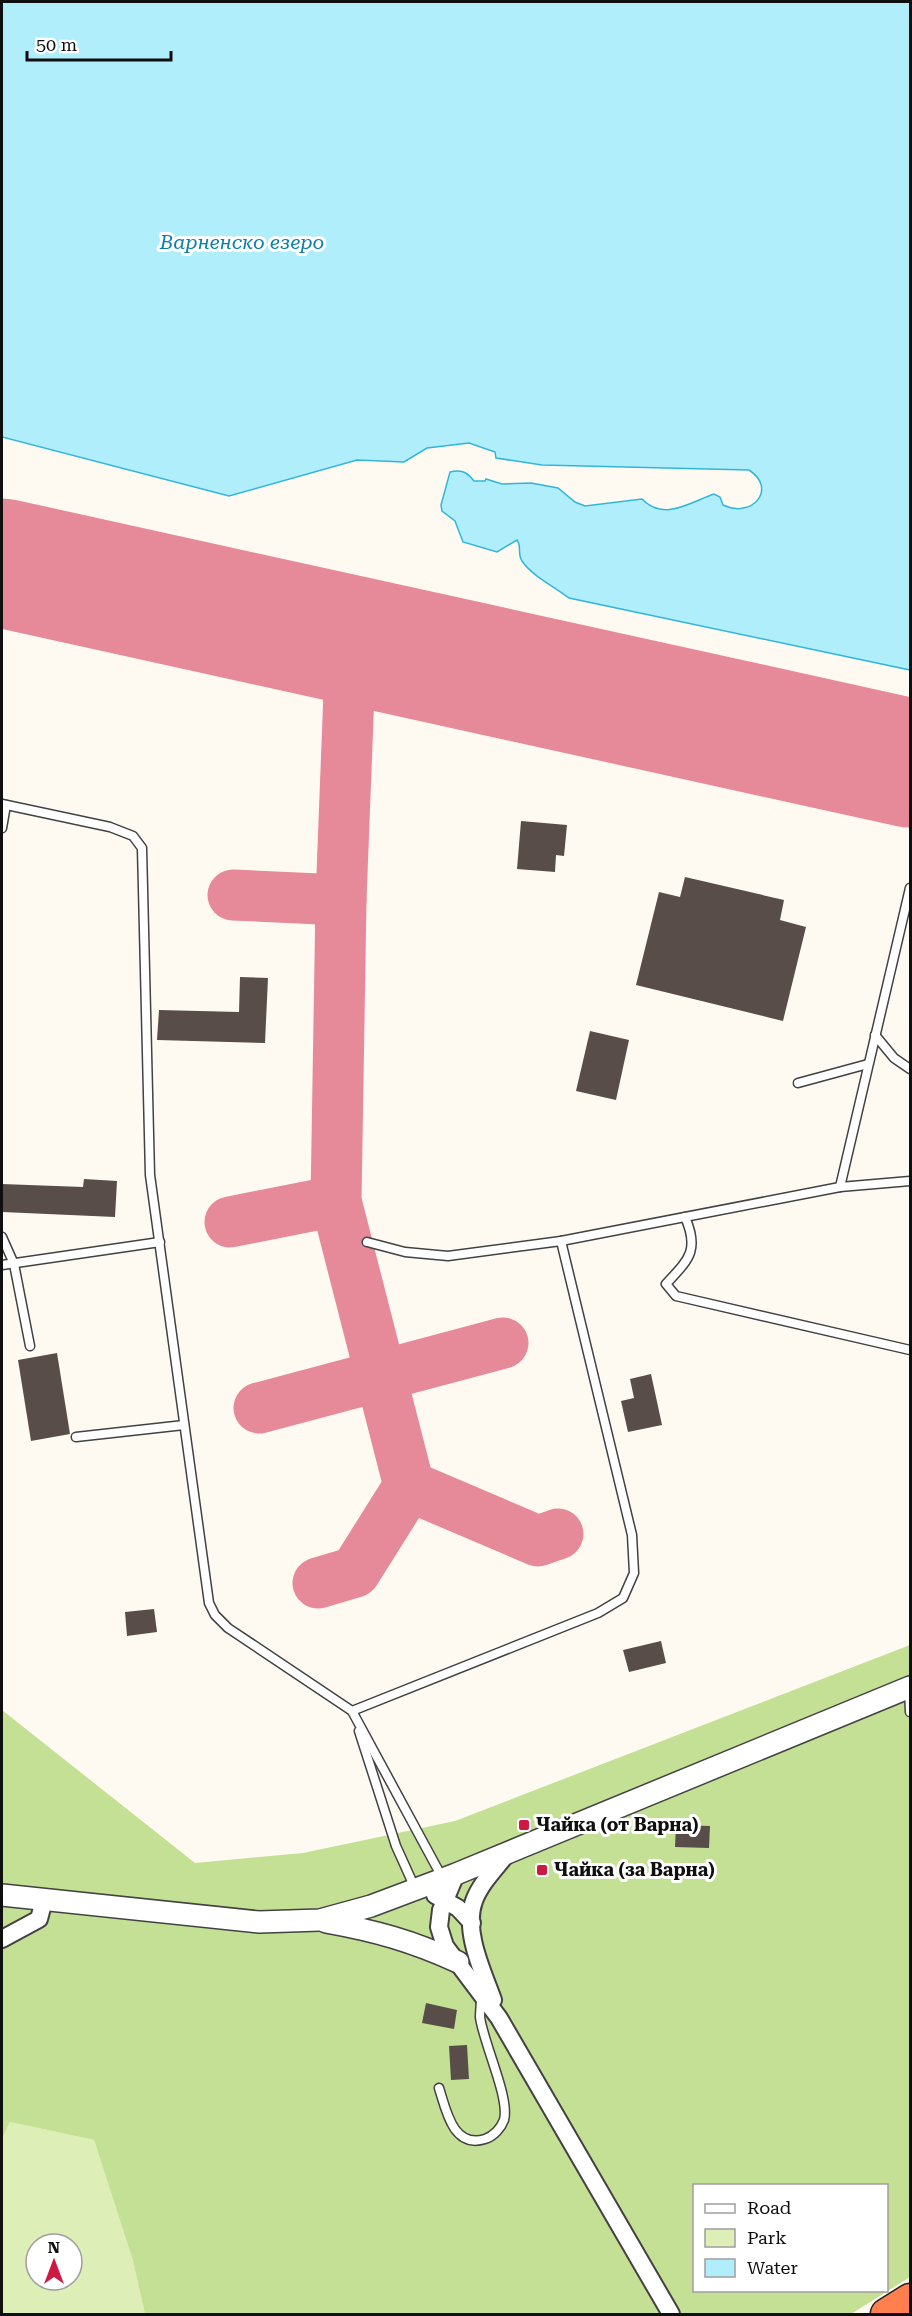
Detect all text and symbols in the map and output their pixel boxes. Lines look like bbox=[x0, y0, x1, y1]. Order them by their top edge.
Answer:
scale bar bbox=[27, 24, 171, 62]
text: 50 m bbox=[36, 34, 77, 55]
water label: Варненско езеро bbox=[159, 230, 324, 254]
place label: Чайка (от Варна) bbox=[536, 1814, 699, 1835]
marker: Чайка (от Варна) bbox=[517, 1818, 531, 1832]
place label: Чайка (за Варна) bbox=[554, 1859, 715, 1880]
marker: Чайка (за Варна) bbox=[535, 1863, 549, 1877]
legend bbox=[693, 2184, 888, 2292]
text: Road bbox=[747, 2197, 792, 2218]
text: Park bbox=[747, 2227, 787, 2248]
north arrow bbox=[24, 2232, 84, 2292]
text: N bbox=[48, 2238, 60, 2257]
text: Water bbox=[747, 2257, 798, 2278]

